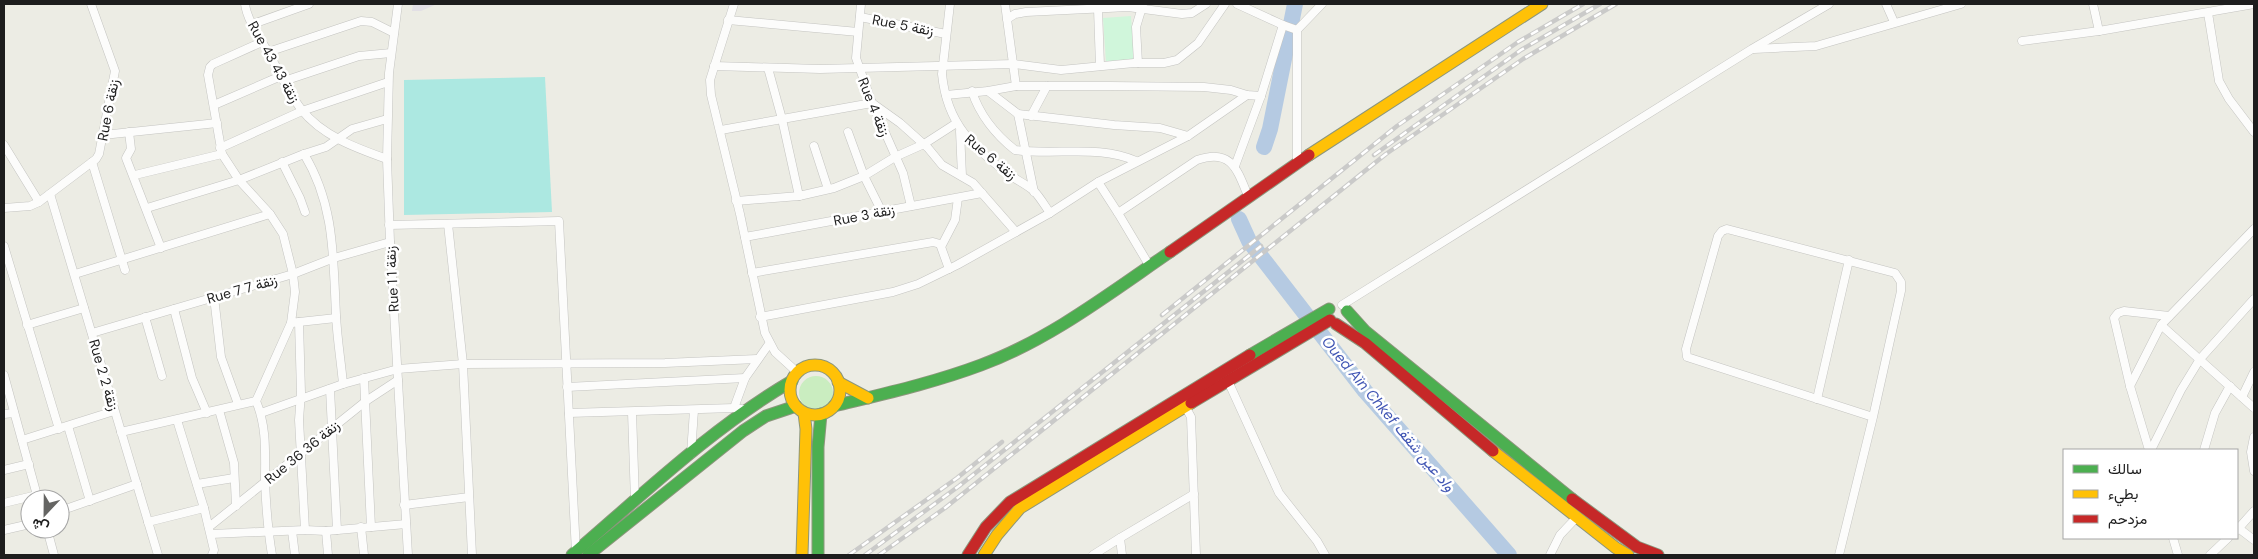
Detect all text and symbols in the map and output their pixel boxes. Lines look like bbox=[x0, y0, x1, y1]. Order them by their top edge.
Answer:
street label: Rue 5 زنقة bbox=[871, 10, 936, 40]
street label: Rue 43 زنقة 43 bbox=[244, 18, 304, 106]
street label: Rue 4 زنقة bbox=[854, 75, 894, 139]
street label: Rue 6 زنقة bbox=[93, 77, 123, 142]
street label: Rue 6 زنقة bbox=[961, 130, 1021, 184]
street label: Rue 3 زنقة bbox=[832, 200, 896, 230]
street label: Rue 1 زنقة 1 bbox=[381, 245, 403, 313]
street label: Rue 7 زنقة 7 bbox=[205, 270, 280, 308]
water label: Oued Aïn Chkef واد عين شقف bbox=[1317, 332, 1459, 496]
street label: Rue 2 زنقة 2 bbox=[85, 337, 123, 413]
street label: Rue 36 زنقة 36 bbox=[261, 416, 343, 488]
legend bbox=[2063, 449, 2238, 539]
text: سالك bbox=[2108, 459, 2142, 479]
text: بطيء bbox=[2108, 484, 2138, 507]
north arrow bbox=[20, 489, 70, 539]
text: مزدحم bbox=[2108, 509, 2147, 529]
text: ش bbox=[29, 514, 51, 538]

